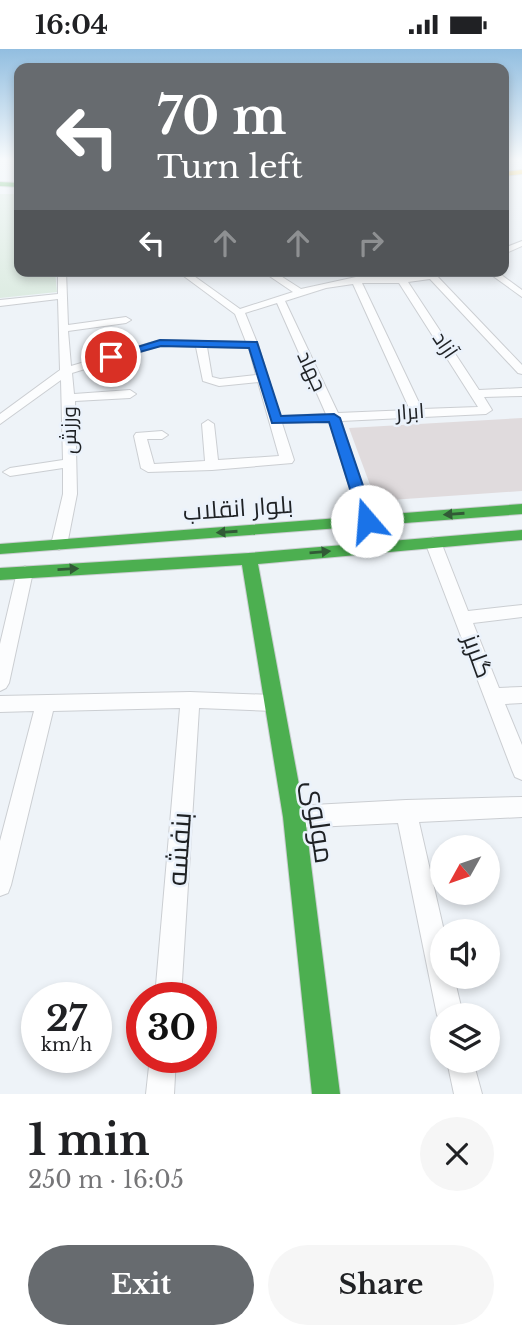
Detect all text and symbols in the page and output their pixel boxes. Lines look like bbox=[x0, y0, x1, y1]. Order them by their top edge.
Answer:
text: 16:04 bbox=[35, 9, 108, 41]
text: 70 m bbox=[157, 86, 287, 147]
icon: left bbox=[42, 91, 133, 182]
text: Turn left bbox=[157, 147, 303, 187]
icon: left bbox=[133, 224, 171, 262]
icon: ahead bbox=[206, 224, 244, 262]
icon: ahead bbox=[279, 224, 317, 262]
icon: right bbox=[352, 224, 390, 262]
pin bbox=[81, 327, 141, 387]
street label: آزاد bbox=[427, 327, 464, 364]
icon: arrive bbox=[92, 338, 130, 376]
street label: جهاد bbox=[291, 347, 333, 395]
street label: ابرار bbox=[394, 398, 425, 426]
street label: ورزش bbox=[56, 406, 82, 454]
position arrow bbox=[330, 484, 404, 558]
street label: بلوار انقلاب bbox=[182, 490, 294, 526]
one-way arrow bbox=[443, 509, 465, 520]
one-way arrow bbox=[216, 527, 238, 538]
one-way arrow bbox=[309, 546, 331, 557]
one-way arrow bbox=[57, 563, 79, 574]
street label: گلریز bbox=[456, 628, 499, 682]
street label: مولوی bbox=[296, 778, 342, 866]
street label: بنفشه bbox=[159, 811, 199, 887]
north arrow bbox=[430, 835, 500, 905]
map controls bbox=[430, 835, 500, 1073]
button: sound bbox=[430, 919, 500, 989]
speed limit sign: 30 bbox=[126, 982, 217, 1073]
text: 27 bbox=[46, 997, 87, 1040]
button: layers bbox=[430, 1003, 500, 1073]
text: km/h bbox=[41, 1034, 92, 1056]
text: 1 min bbox=[28, 1114, 150, 1166]
button: close bbox=[420, 1117, 494, 1191]
text: 250 m · 16:05 bbox=[28, 1166, 184, 1194]
button: Exit bbox=[28, 1245, 254, 1325]
button: Share bbox=[268, 1245, 494, 1325]

